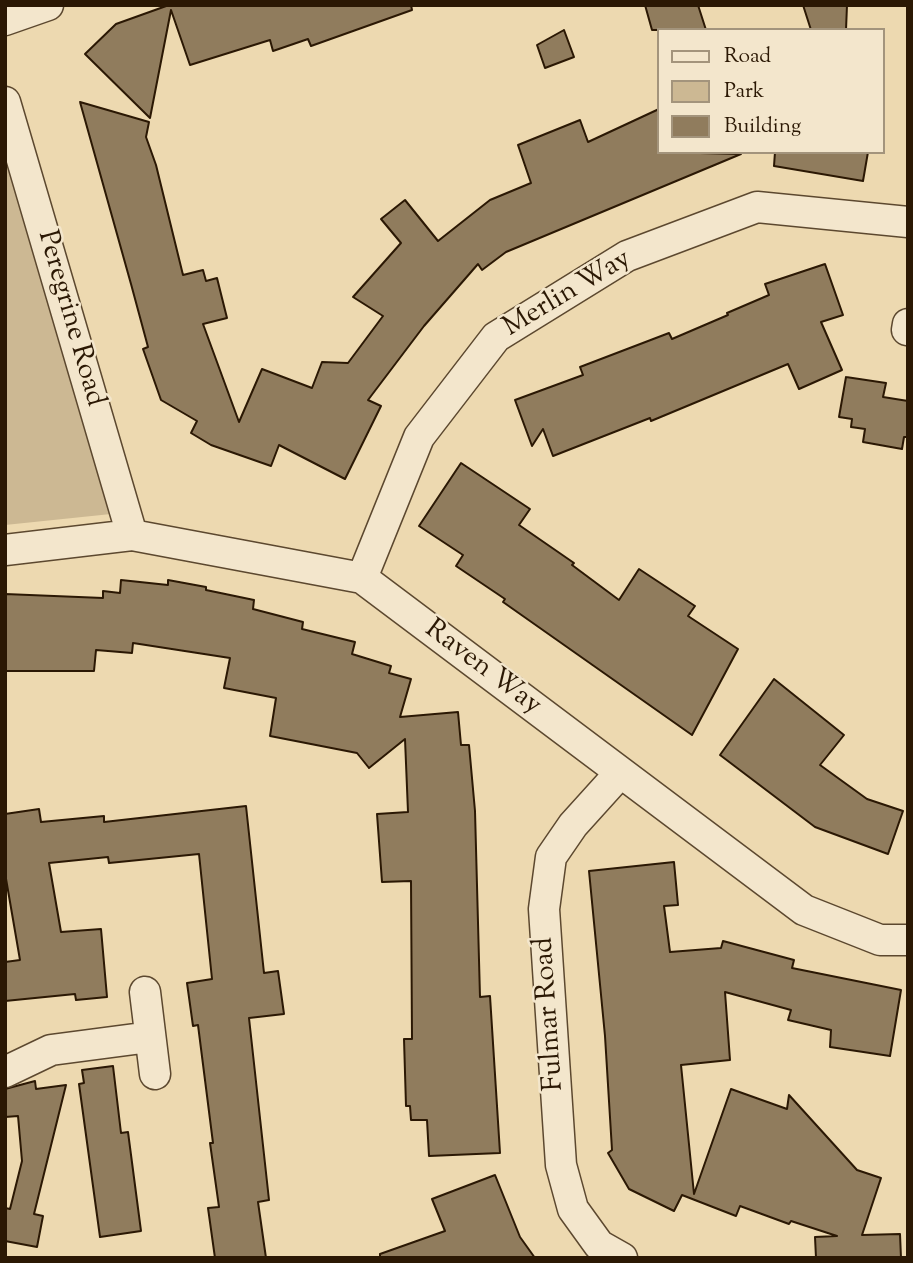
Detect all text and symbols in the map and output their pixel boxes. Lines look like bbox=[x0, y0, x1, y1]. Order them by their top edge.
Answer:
legend bbox=[657, 28, 885, 154]
text: Road bbox=[724, 42, 771, 72]
text: Park bbox=[724, 77, 764, 107]
text: Building bbox=[724, 112, 801, 142]
street label: Peregrine Road bbox=[28, 227, 110, 411]
street label: Merlin Way bbox=[498, 244, 638, 346]
street label: Raven Way bbox=[417, 614, 547, 724]
street label: Fulmar Road bbox=[529, 936, 573, 1092]

